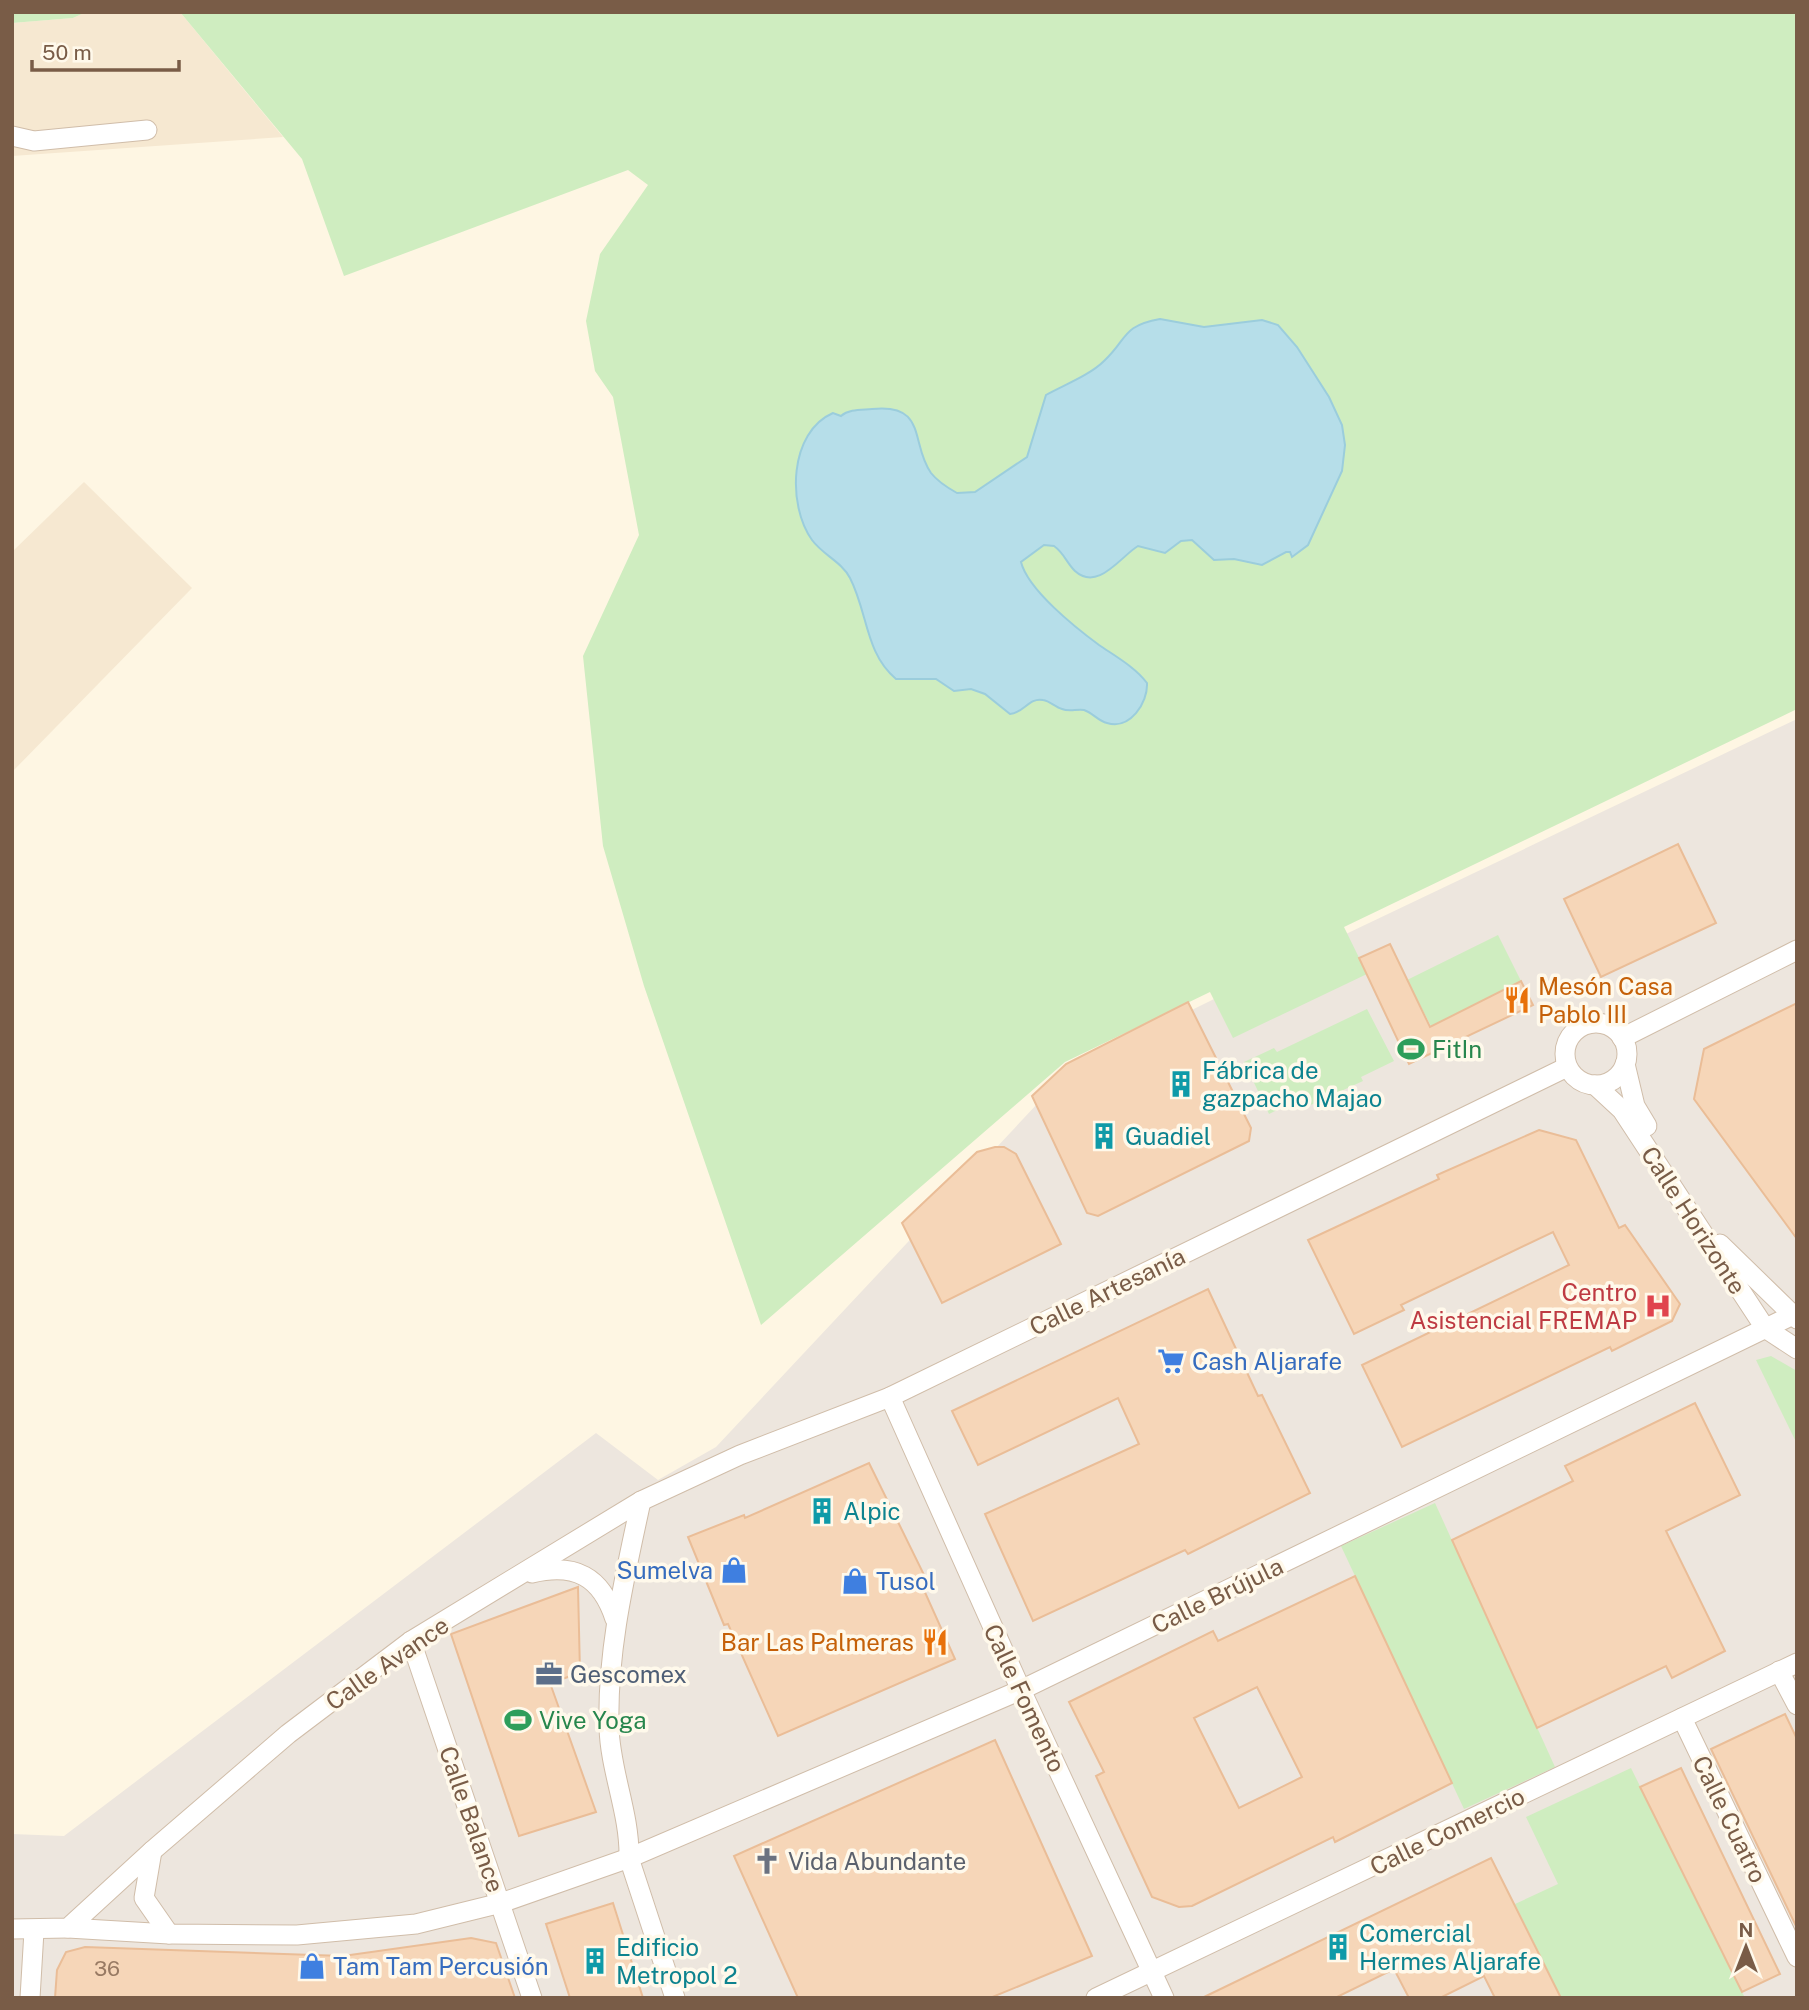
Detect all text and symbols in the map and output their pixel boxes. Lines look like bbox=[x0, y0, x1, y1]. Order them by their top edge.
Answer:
scale bar bbox=[32, 28, 178, 72]
text: 50 m bbox=[42, 40, 92, 65]
place label: Mesón Casa Pablo III bbox=[1538, 972, 1673, 1028]
restaurant icon: Mesón Casa Pablo III bbox=[1502, 985, 1532, 1015]
sports icon: FitIn bbox=[1396, 1034, 1426, 1064]
place label: FitIn bbox=[1432, 1035, 1482, 1063]
place label: Fábrica de gazpacho Majao bbox=[1202, 1056, 1382, 1112]
building icon: Fábrica de gazpacho Majao bbox=[1166, 1069, 1196, 1099]
building icon: Guadiel bbox=[1089, 1121, 1119, 1151]
place label: Guadiel bbox=[1125, 1122, 1211, 1150]
street label: Calle Horizonte bbox=[1636, 1141, 1752, 1299]
street label: Calle Artesanía bbox=[1025, 1241, 1189, 1341]
place label: Centro Asistencial FREMAP bbox=[1410, 1278, 1637, 1334]
hospital icon: Centro Asistencial FREMAP bbox=[1643, 1291, 1673, 1321]
supermarket icon: Cash Aljarafe bbox=[1156, 1346, 1186, 1376]
place label: Cash Aljarafe bbox=[1192, 1347, 1342, 1375]
building icon: Alpic bbox=[807, 1496, 837, 1526]
place label: Alpic bbox=[843, 1497, 900, 1525]
street label: Calle Brújula bbox=[1147, 1551, 1287, 1639]
shop icon: Sumelva bbox=[719, 1555, 749, 1585]
place label: Sumelva bbox=[617, 1556, 713, 1584]
shop icon: Tusol bbox=[840, 1566, 870, 1596]
place label: Tusol bbox=[876, 1567, 936, 1595]
street label: Calle Avance bbox=[320, 1610, 454, 1716]
street label: Calle Fomento bbox=[978, 1619, 1072, 1777]
restaurant icon: Bar Las Palmeras bbox=[920, 1627, 950, 1657]
place label: Bar Las Palmeras bbox=[721, 1628, 914, 1656]
office icon: Gescomex bbox=[534, 1659, 564, 1689]
place label: Gescomex bbox=[570, 1660, 687, 1688]
sports icon: Vive Yoga bbox=[503, 1705, 533, 1735]
place label: Vive Yoga bbox=[539, 1706, 647, 1734]
street label: Calle Balance bbox=[434, 1742, 510, 1896]
street label: Calle Cuatro bbox=[1687, 1751, 1773, 1887]
street label: Calle Comercio bbox=[1365, 1781, 1529, 1881]
church icon: Vida Abundante bbox=[752, 1846, 782, 1876]
place label: Vida Abundante bbox=[788, 1847, 966, 1875]
north arrow bbox=[1711, 1912, 1781, 1982]
place label: Comercial Hermes Aljarafe bbox=[1359, 1919, 1541, 1975]
text: N bbox=[1739, 1919, 1753, 1941]
building icon: Comercial Hermes Aljarafe bbox=[1323, 1932, 1353, 1962]
place label: Edificio Metropol 2 bbox=[616, 1933, 738, 1989]
building icon: Edificio Metropol 2 bbox=[580, 1946, 610, 1976]
shop icon: Tam Tam Percusión bbox=[297, 1951, 327, 1981]
place label: Tam Tam Percusión bbox=[333, 1952, 549, 1980]
house number: 36 bbox=[94, 1956, 120, 1981]

